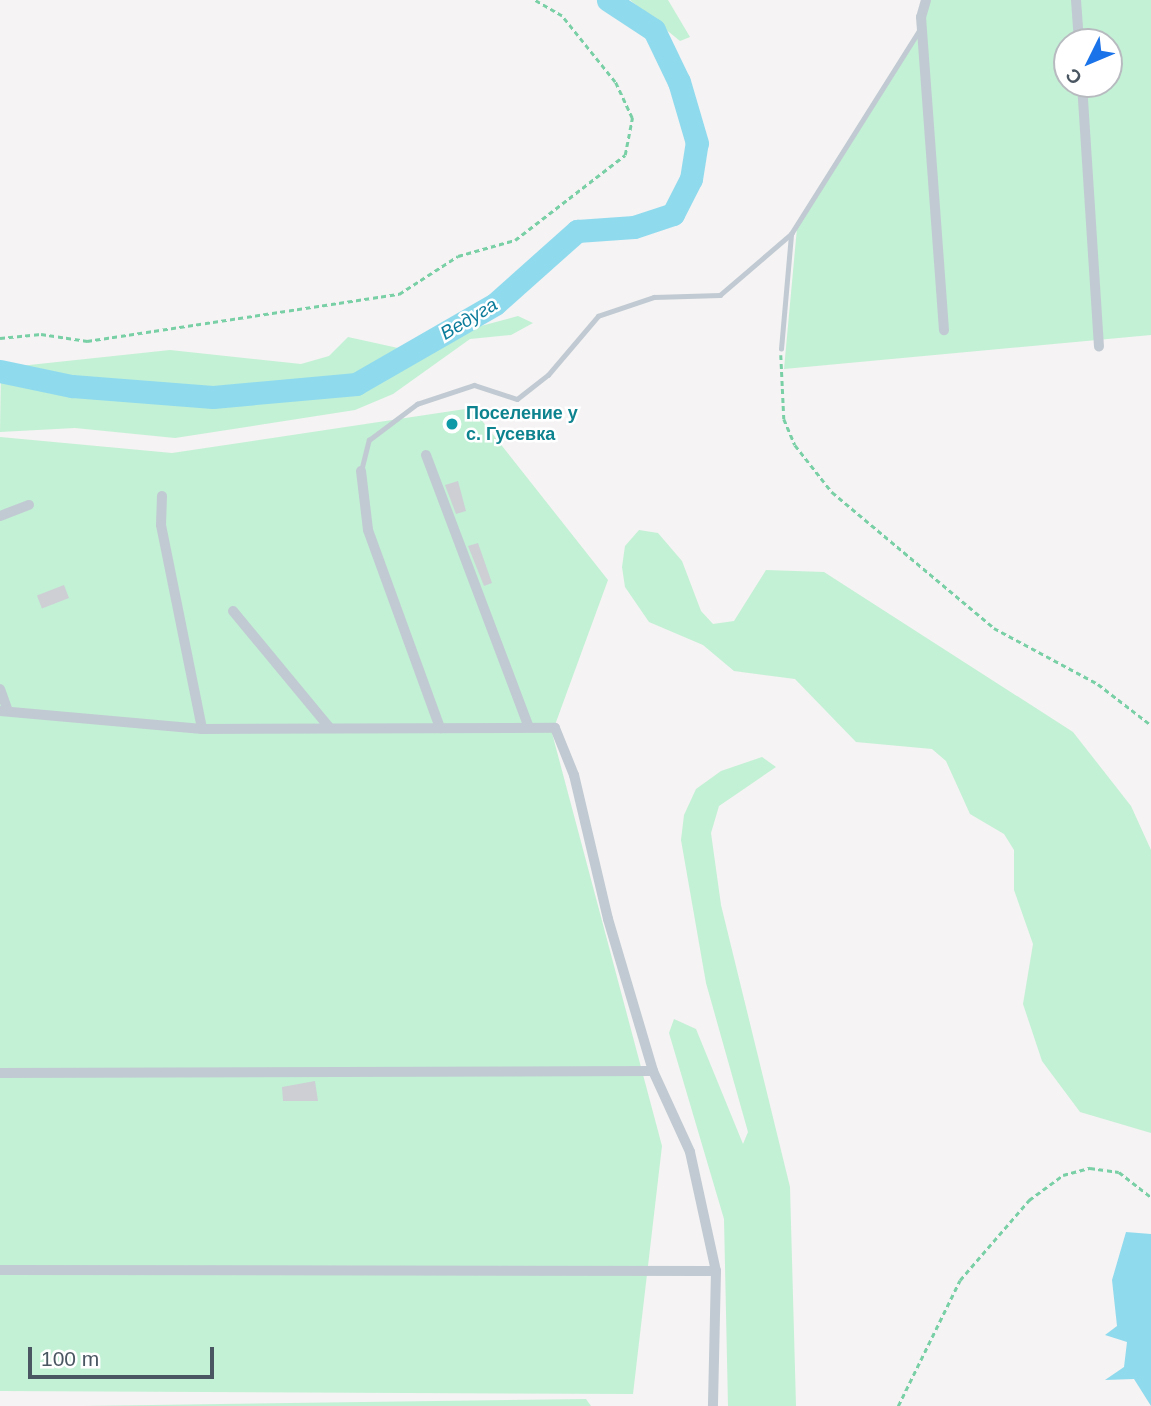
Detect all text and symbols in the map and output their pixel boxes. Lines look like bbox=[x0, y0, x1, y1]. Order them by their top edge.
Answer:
north arrow bbox=[1053, 28, 1123, 98]
text: С bbox=[1061, 64, 1086, 88]
water label: Ведуга bbox=[436, 293, 502, 345]
place label: Поселение у с. Гусевка bbox=[466, 403, 578, 446]
marker: Поселение у с. Гусевка bbox=[444, 416, 460, 432]
scale bar bbox=[32, 1332, 217, 1376]
text: 100 m bbox=[41, 1347, 99, 1370]

